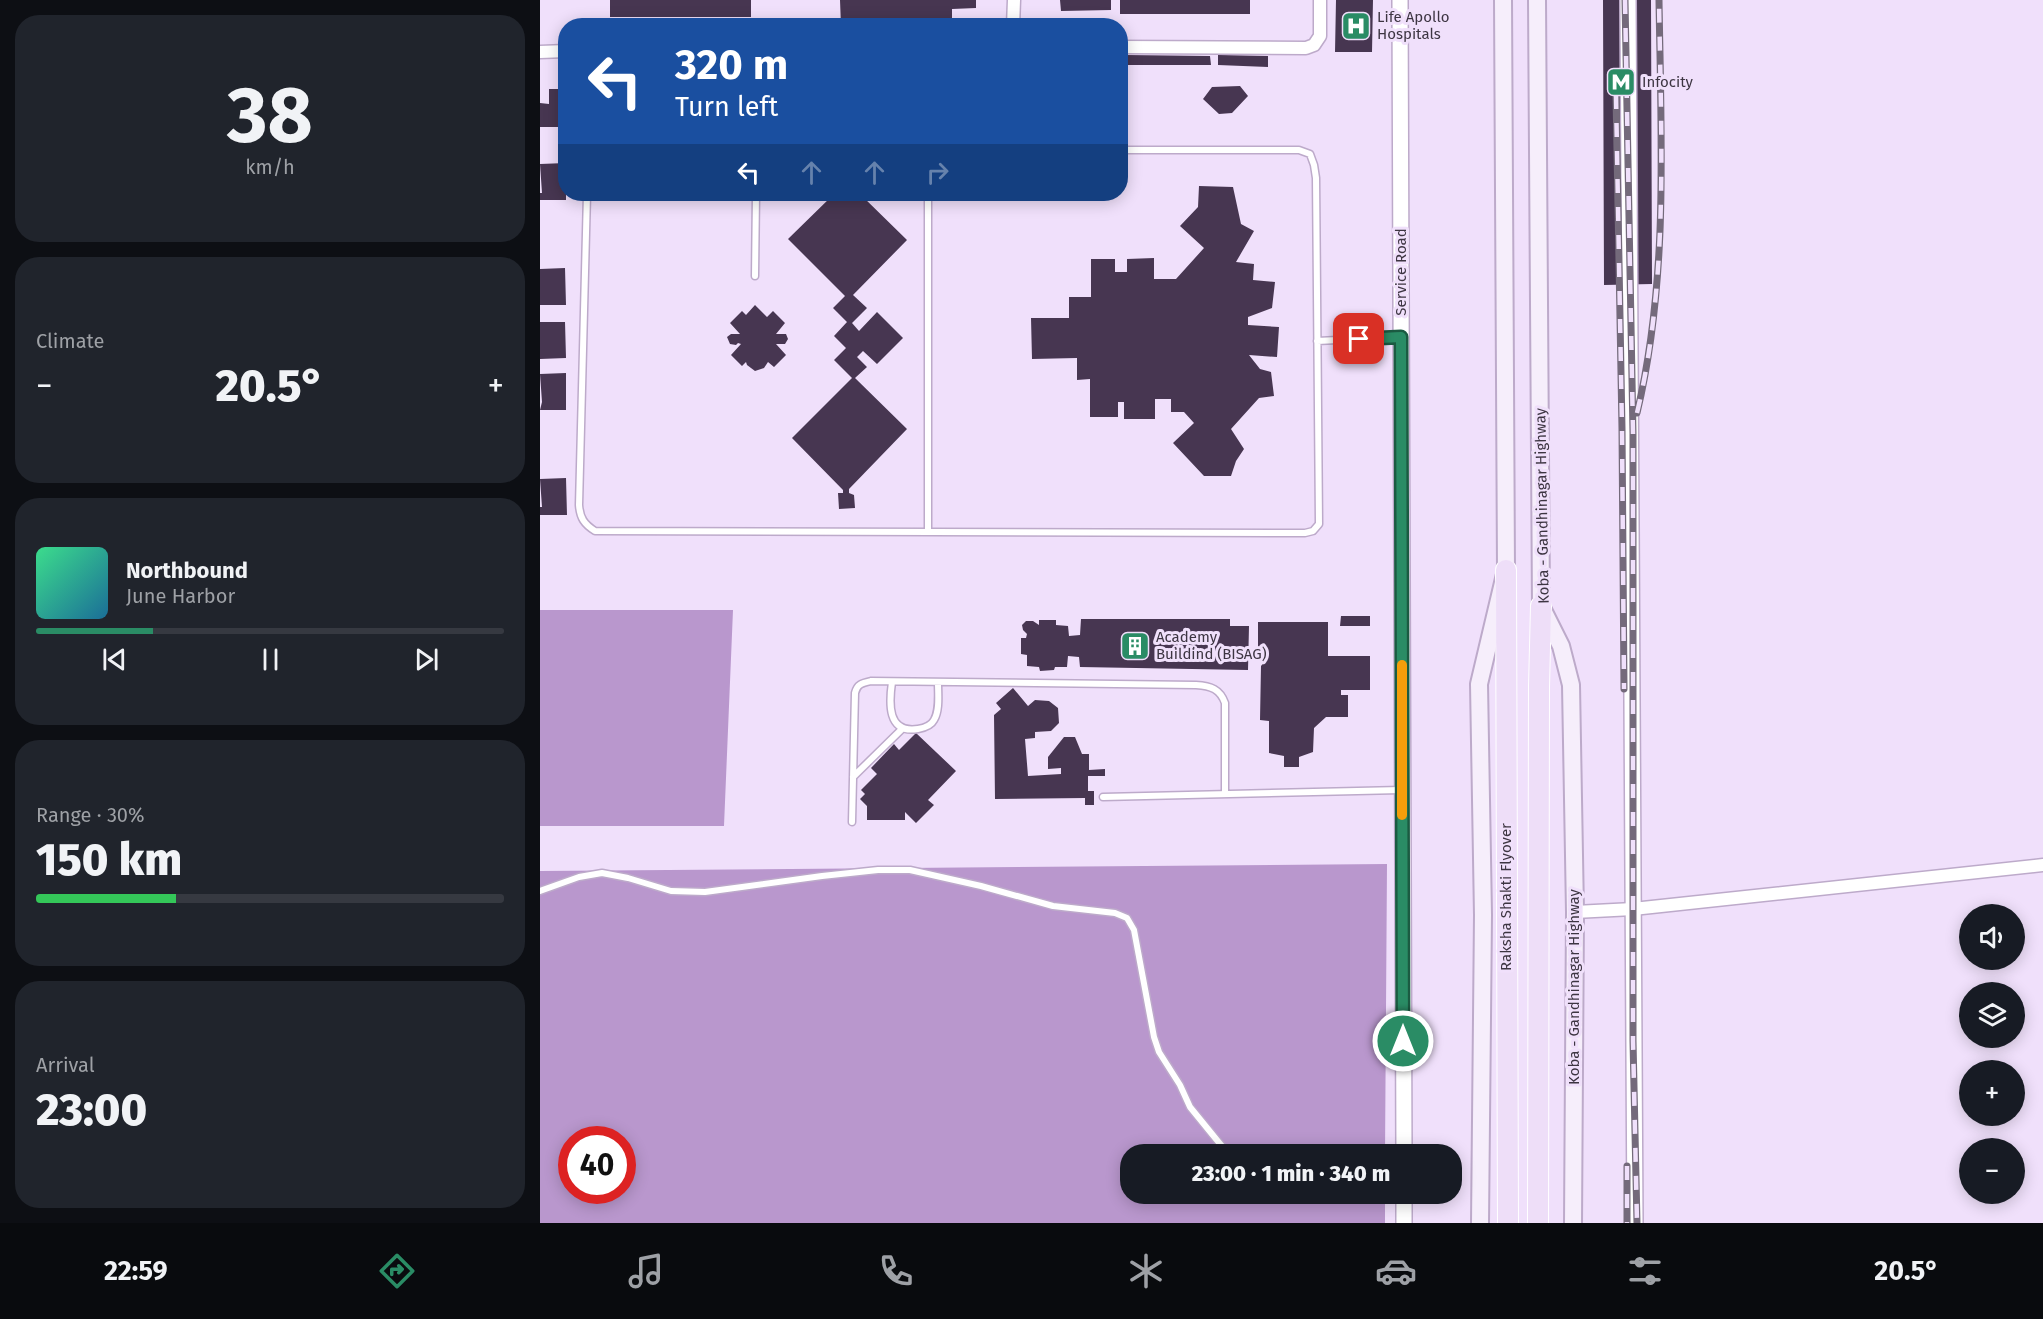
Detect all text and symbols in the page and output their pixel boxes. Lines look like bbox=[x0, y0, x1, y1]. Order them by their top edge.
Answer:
place label: Life Apollo Hospitals bbox=[1377, 8, 1449, 43]
hospital icon: Life Apollo Hospitals bbox=[1340, 10, 1372, 42]
text: 320 m bbox=[675, 40, 788, 90]
icon: left bbox=[576, 42, 654, 120]
metro station icon: Infocity bbox=[1605, 66, 1637, 98]
text: 38 bbox=[227, 69, 313, 163]
place label: Infocity bbox=[1642, 73, 1694, 91]
text: Turn left bbox=[675, 91, 778, 123]
text: km/h bbox=[245, 155, 295, 179]
icon: left bbox=[732, 156, 765, 189]
icon: ahead bbox=[795, 156, 828, 189]
icon: ahead bbox=[858, 156, 891, 189]
icon: right bbox=[921, 156, 954, 189]
street label: Service Road bbox=[1392, 228, 1410, 316]
pin bbox=[1333, 313, 1384, 364]
icon: arrive bbox=[1342, 322, 1375, 355]
text: Climate bbox=[36, 329, 104, 353]
text: 20.5° bbox=[215, 359, 325, 413]
text: − bbox=[36, 366, 53, 406]
text: + bbox=[488, 366, 504, 406]
street label: Koba - Gandhinagar Highway bbox=[1531, 407, 1553, 604]
text: Northbound bbox=[126, 557, 248, 584]
text: June Harbor bbox=[126, 584, 235, 608]
place label: Academy Buildind (BISAG) bbox=[1156, 628, 1267, 663]
building icon: Academy Buildind (BISAG) bbox=[1119, 630, 1151, 662]
icon: previous bbox=[98, 643, 131, 676]
icon: pause bbox=[254, 643, 287, 676]
icon: next bbox=[410, 643, 443, 676]
text: Range · 30% bbox=[36, 803, 145, 827]
street label: Raksha Shakti Flyover bbox=[1497, 823, 1515, 971]
text: 150 km bbox=[36, 833, 182, 887]
street label: Koba - Gandhinagar Highway bbox=[1565, 888, 1583, 1085]
map controls bbox=[1959, 904, 2025, 1204]
button: sound bbox=[1959, 904, 2025, 970]
button: layers bbox=[1959, 982, 2025, 1048]
position arrow bbox=[1371, 1009, 1435, 1073]
text: Arrival bbox=[36, 1053, 95, 1077]
button: + bbox=[1959, 1060, 2025, 1126]
text: 23:00 bbox=[36, 1083, 147, 1137]
speed limit sign: 40 bbox=[558, 1126, 636, 1204]
button: − bbox=[1959, 1138, 2025, 1204]
text: 23:00 · 1 min · 340 m bbox=[1192, 1160, 1390, 1187]
icon: directions bbox=[376, 1250, 418, 1292]
icon: music bbox=[625, 1250, 667, 1292]
icon: phone bbox=[875, 1250, 917, 1292]
icon: climate bbox=[1125, 1250, 1167, 1292]
icon: car bbox=[1375, 1250, 1417, 1292]
icon: filters bbox=[1624, 1250, 1666, 1292]
text: 22:59 bbox=[104, 1255, 168, 1287]
text: 20.5° bbox=[1874, 1255, 1939, 1287]

